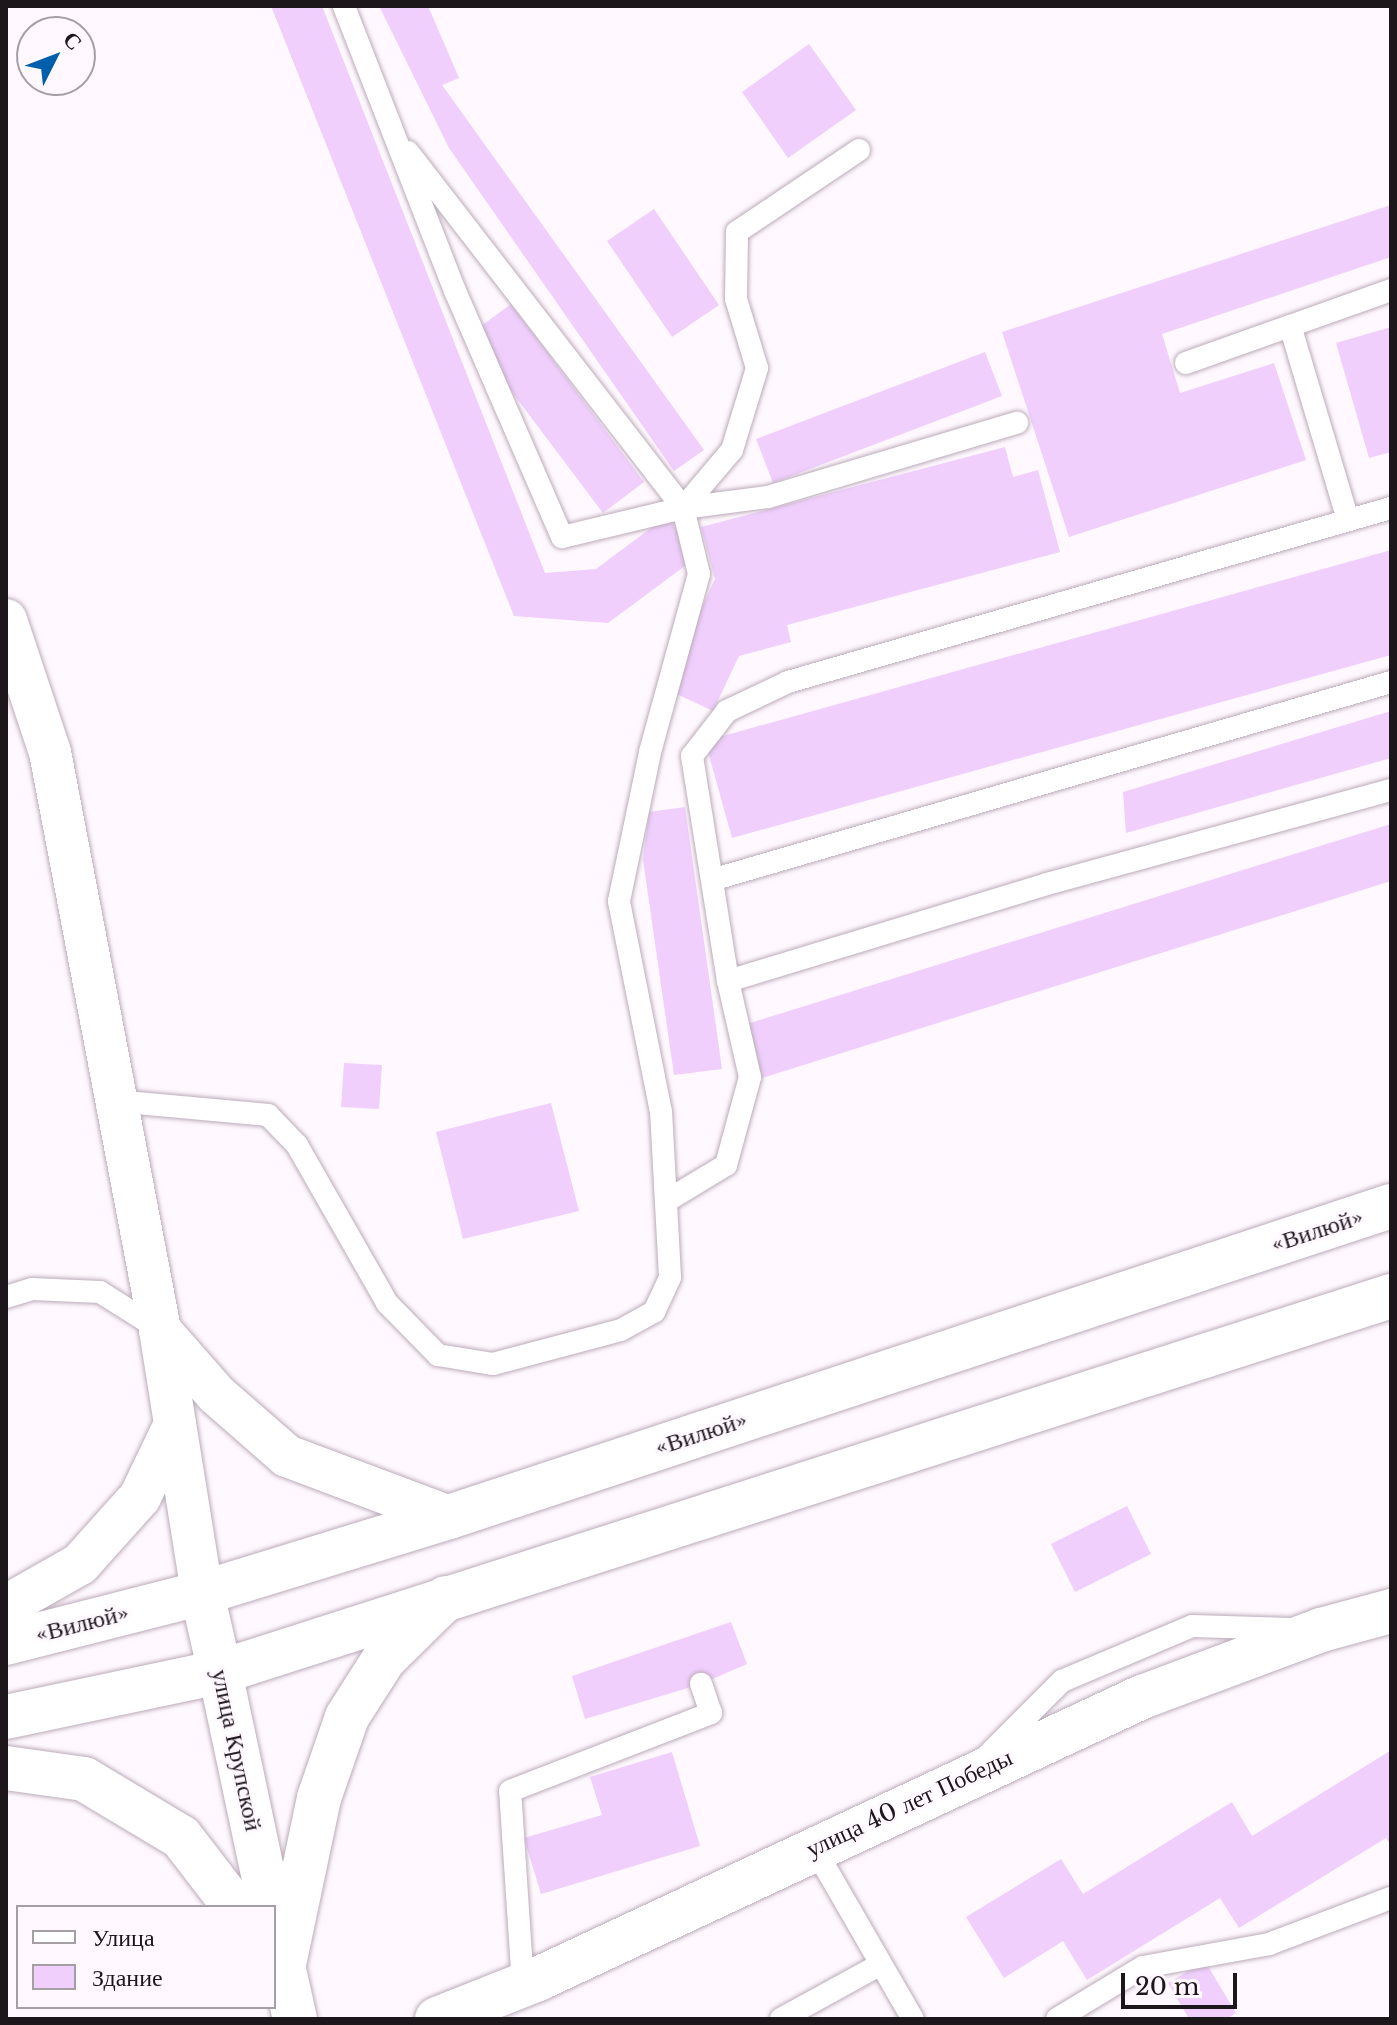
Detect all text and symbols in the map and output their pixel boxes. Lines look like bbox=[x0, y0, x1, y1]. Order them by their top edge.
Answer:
north arrow bbox=[16, 16, 96, 96]
text: С bbox=[57, 26, 88, 56]
street label: «Вилюй» bbox=[1267, 1202, 1367, 1258]
street label: «Вилюй» bbox=[651, 1405, 751, 1461]
street label: «Вилюй» bbox=[32, 1598, 132, 1648]
street label: улица Крупской bbox=[206, 1666, 268, 1834]
street label: улица 40 лет Победы bbox=[801, 1743, 1017, 1863]
legend bbox=[16, 1905, 276, 2009]
text: Улица bbox=[92, 1923, 155, 1952]
scale bar bbox=[1125, 1957, 1241, 2007]
text: Здание bbox=[92, 1963, 163, 1992]
text: 20 m bbox=[1135, 1972, 1200, 2001]

